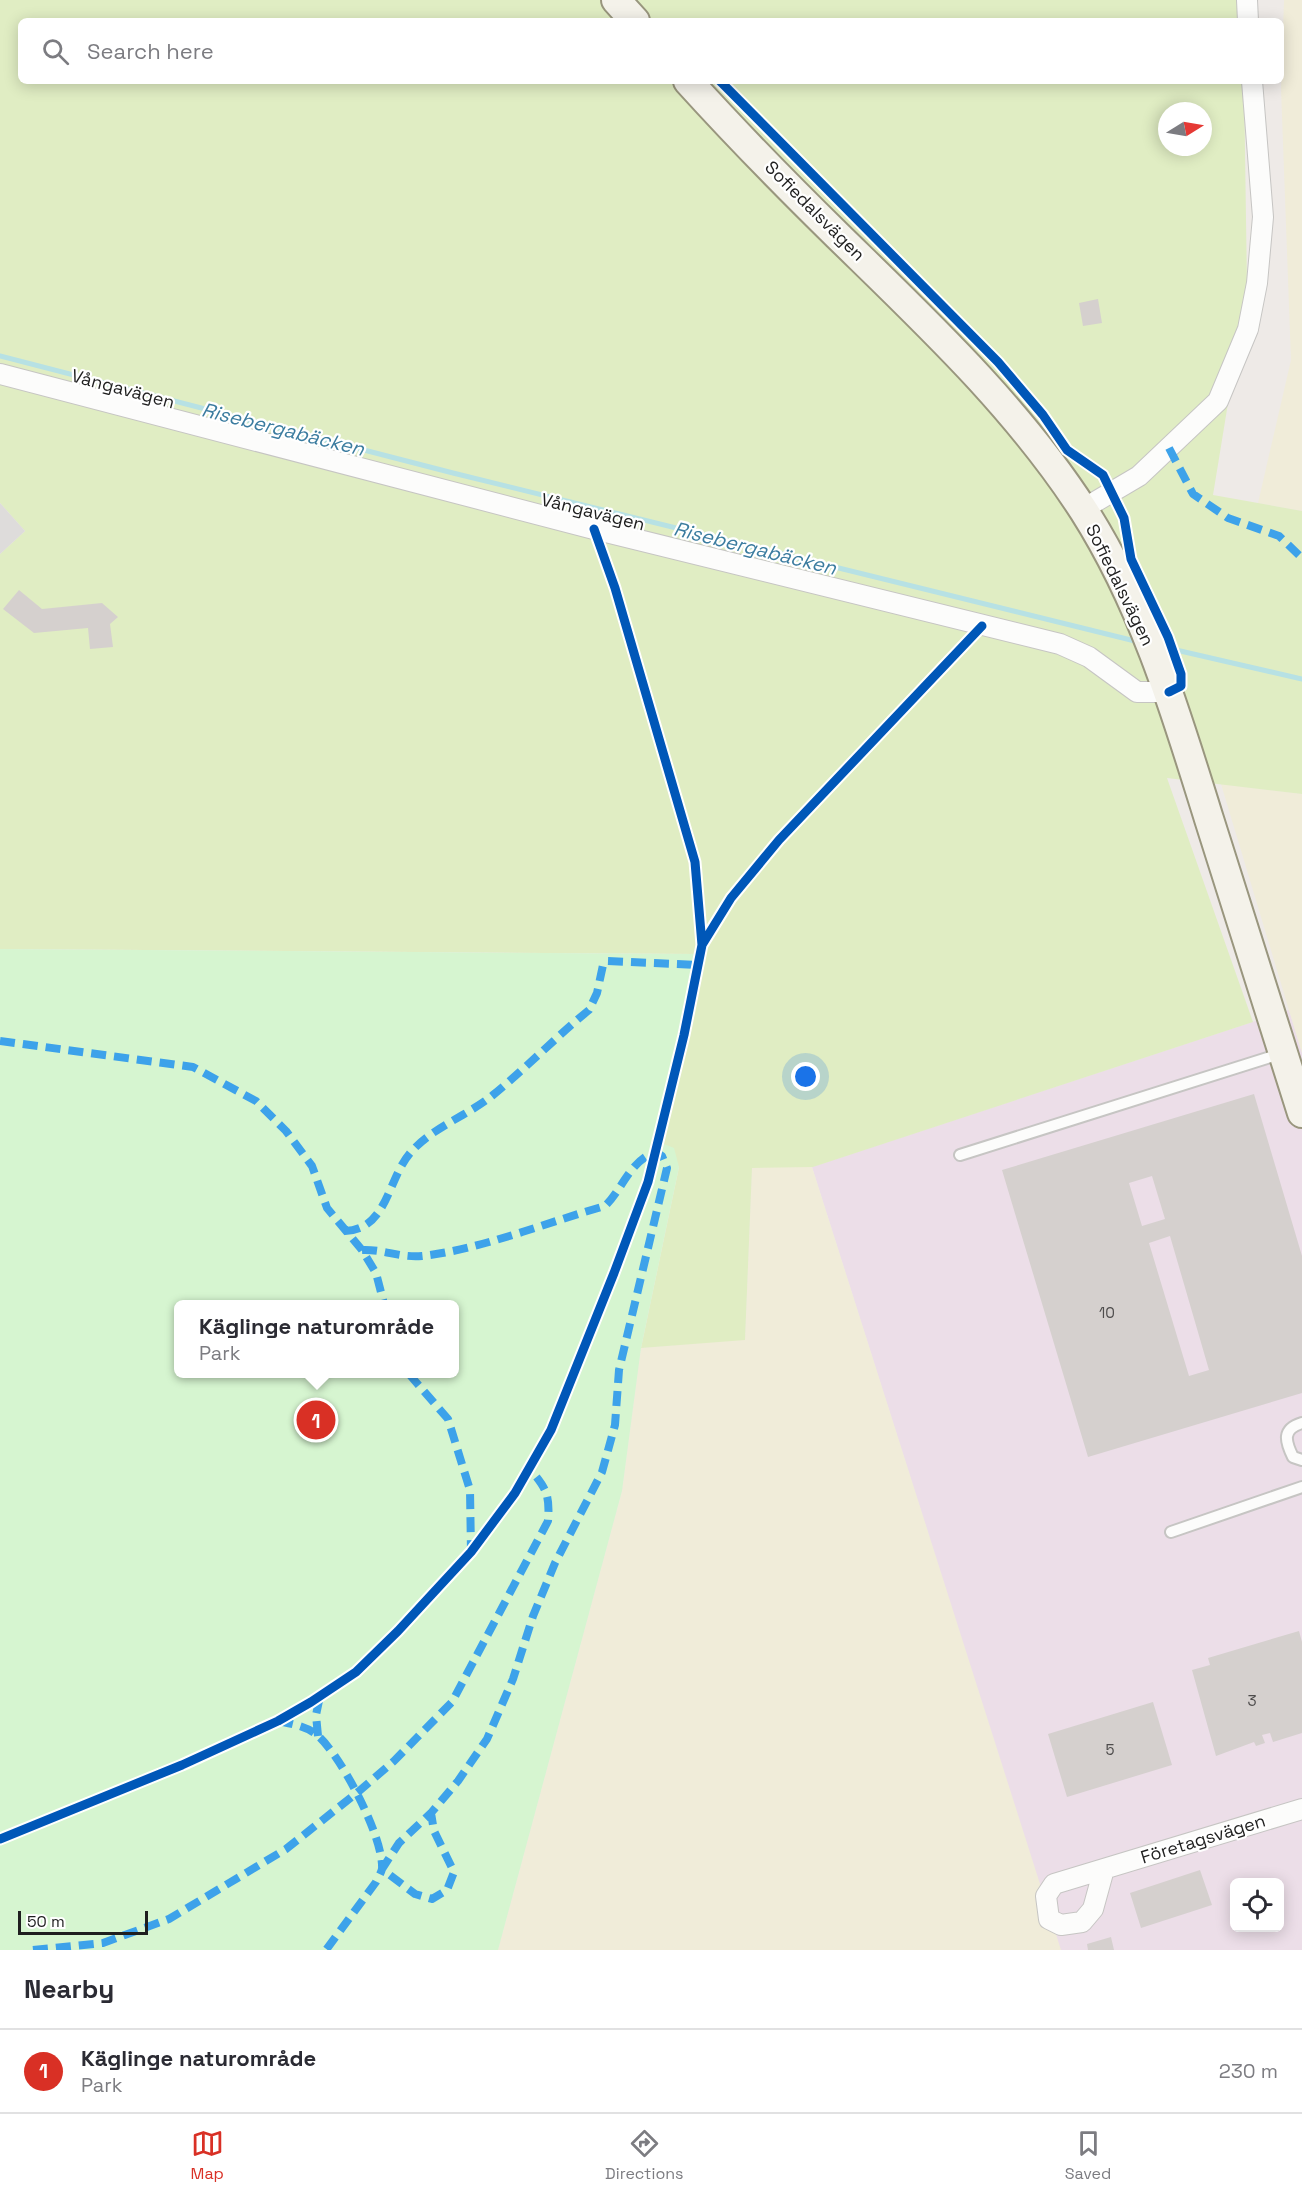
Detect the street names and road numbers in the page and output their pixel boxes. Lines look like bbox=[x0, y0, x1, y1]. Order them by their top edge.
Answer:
street label: Sofiedalsvägen bbox=[760, 156, 870, 266]
street label: Vångavägen bbox=[69, 364, 177, 413]
street label: Vångavägen bbox=[539, 488, 647, 536]
street label: Sofiedalsvägen bbox=[1081, 520, 1160, 649]
street label: Företagsvägen bbox=[1138, 1809, 1268, 1868]

